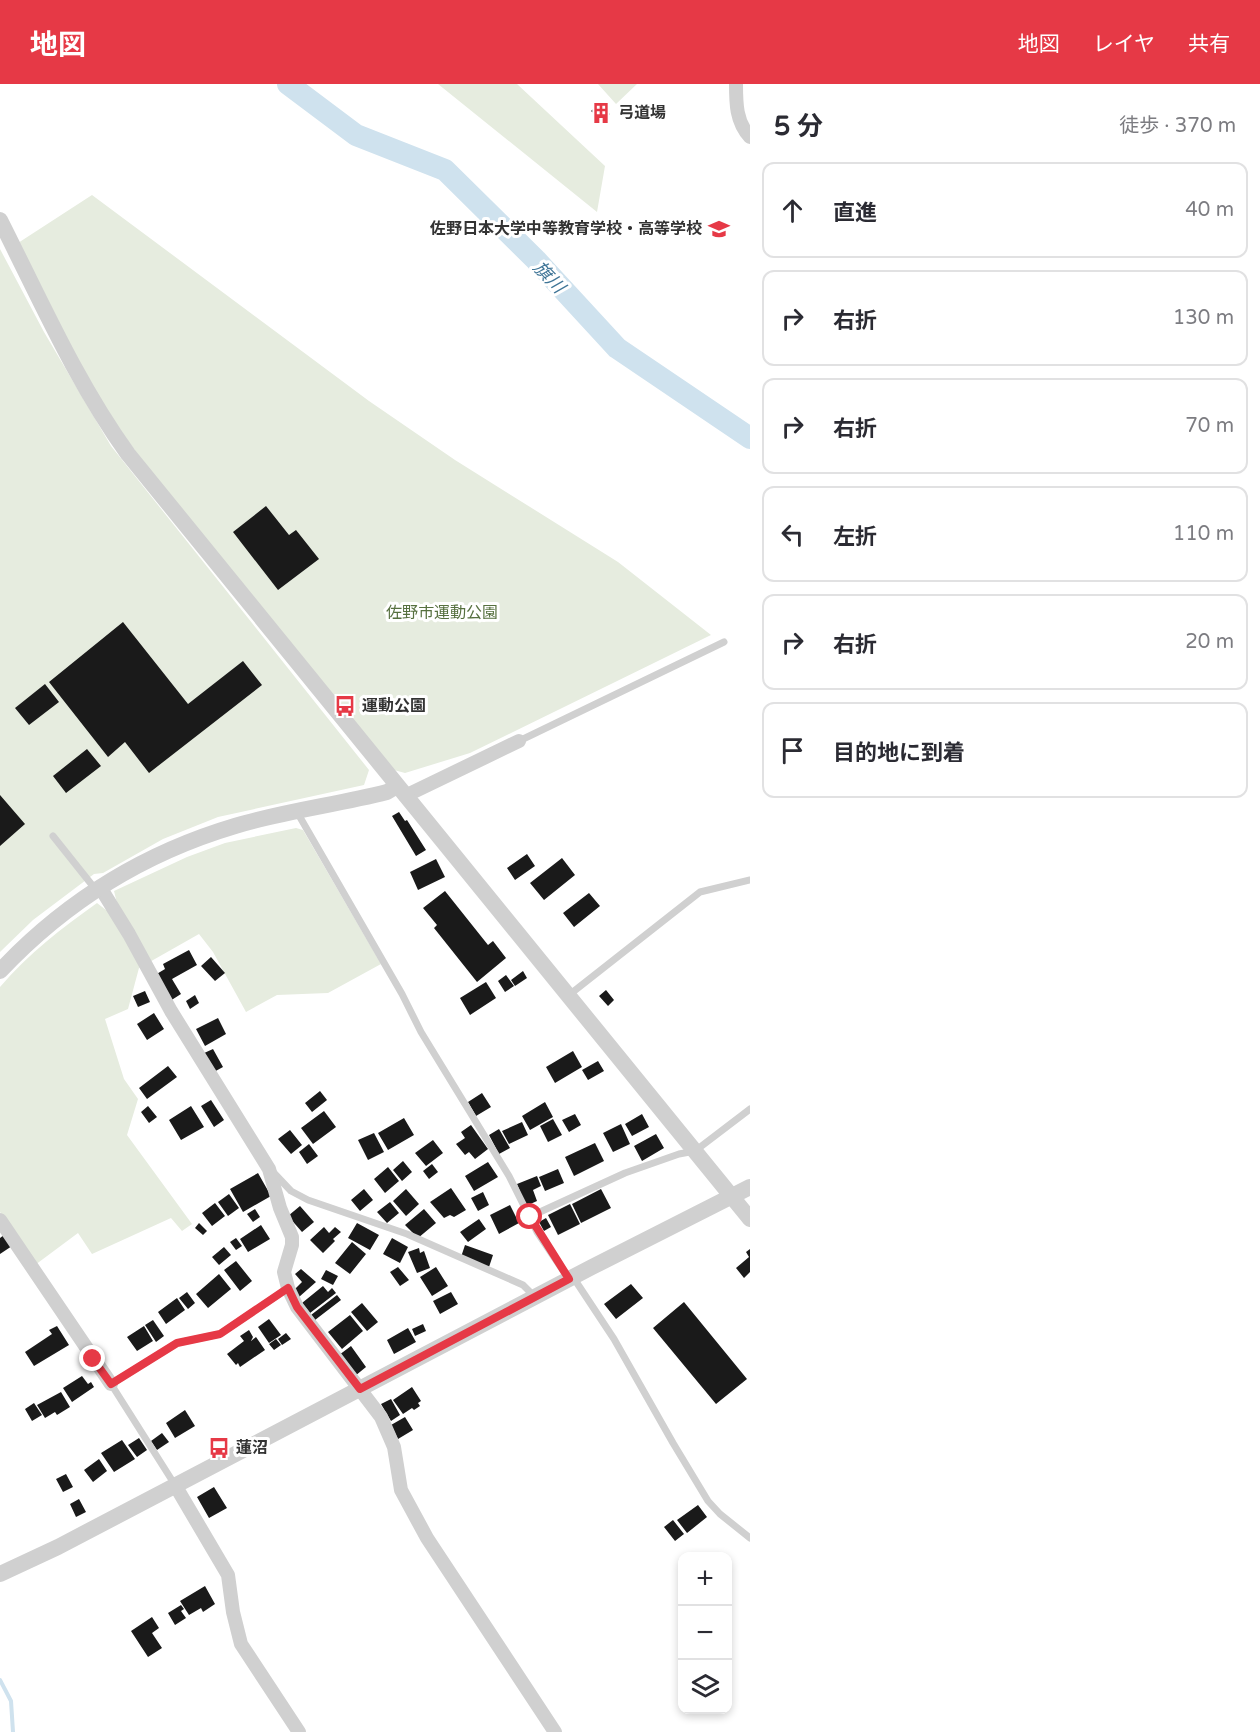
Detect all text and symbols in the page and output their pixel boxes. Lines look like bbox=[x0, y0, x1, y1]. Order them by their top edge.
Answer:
text: 地図 bbox=[30, 28, 86, 62]
text: 地図 bbox=[1018, 32, 1060, 57]
text: レイヤ bbox=[1093, 32, 1155, 57]
text: 共有 bbox=[1188, 32, 1230, 57]
building icon: 弓道場 bbox=[589, 101, 613, 125]
place label: 弓道場 bbox=[618, 103, 666, 123]
text: 5 分 bbox=[774, 111, 823, 142]
text: 徒歩 · 370 m bbox=[1119, 114, 1236, 138]
icon: ahead bbox=[776, 194, 809, 227]
text: 40 m bbox=[1185, 198, 1234, 222]
text: 直進 bbox=[833, 200, 877, 226]
school or university icon: 佐野日本大学中等教育学校・高等学校 bbox=[707, 217, 731, 241]
place label: 佐野日本大学中等教育学校・高等学校 bbox=[429, 219, 702, 239]
water label: 旗川 bbox=[529, 256, 571, 299]
icon: right bbox=[776, 302, 809, 335]
text: 130 m bbox=[1173, 306, 1234, 330]
text: 右折 bbox=[833, 308, 877, 334]
icon: right bbox=[776, 410, 809, 443]
text: 70 m bbox=[1185, 414, 1234, 438]
text: 右折 bbox=[833, 416, 877, 442]
icon: left bbox=[776, 518, 809, 551]
text: 110 m bbox=[1173, 522, 1234, 546]
text: 左折 bbox=[833, 524, 877, 550]
park label: 佐野市運動公園 bbox=[386, 603, 498, 623]
icon: right bbox=[776, 626, 809, 659]
text: 20 m bbox=[1185, 630, 1234, 654]
text: 右折 bbox=[833, 632, 877, 658]
bus stop icon: 運動公園 bbox=[333, 694, 357, 718]
place label: 運動公園 bbox=[362, 696, 426, 716]
icon: arrive bbox=[776, 734, 809, 767]
text: 目的地に到着 bbox=[833, 740, 965, 766]
route start bbox=[516, 1203, 542, 1229]
route end bbox=[79, 1345, 105, 1371]
bus stop icon: 蓮沼 bbox=[207, 1436, 231, 1460]
place label: 蓮沼 bbox=[236, 1438, 268, 1458]
map controls bbox=[678, 1552, 732, 1714]
button: + bbox=[678, 1552, 732, 1606]
button: − bbox=[678, 1606, 732, 1660]
button: layers bbox=[678, 1660, 732, 1714]

